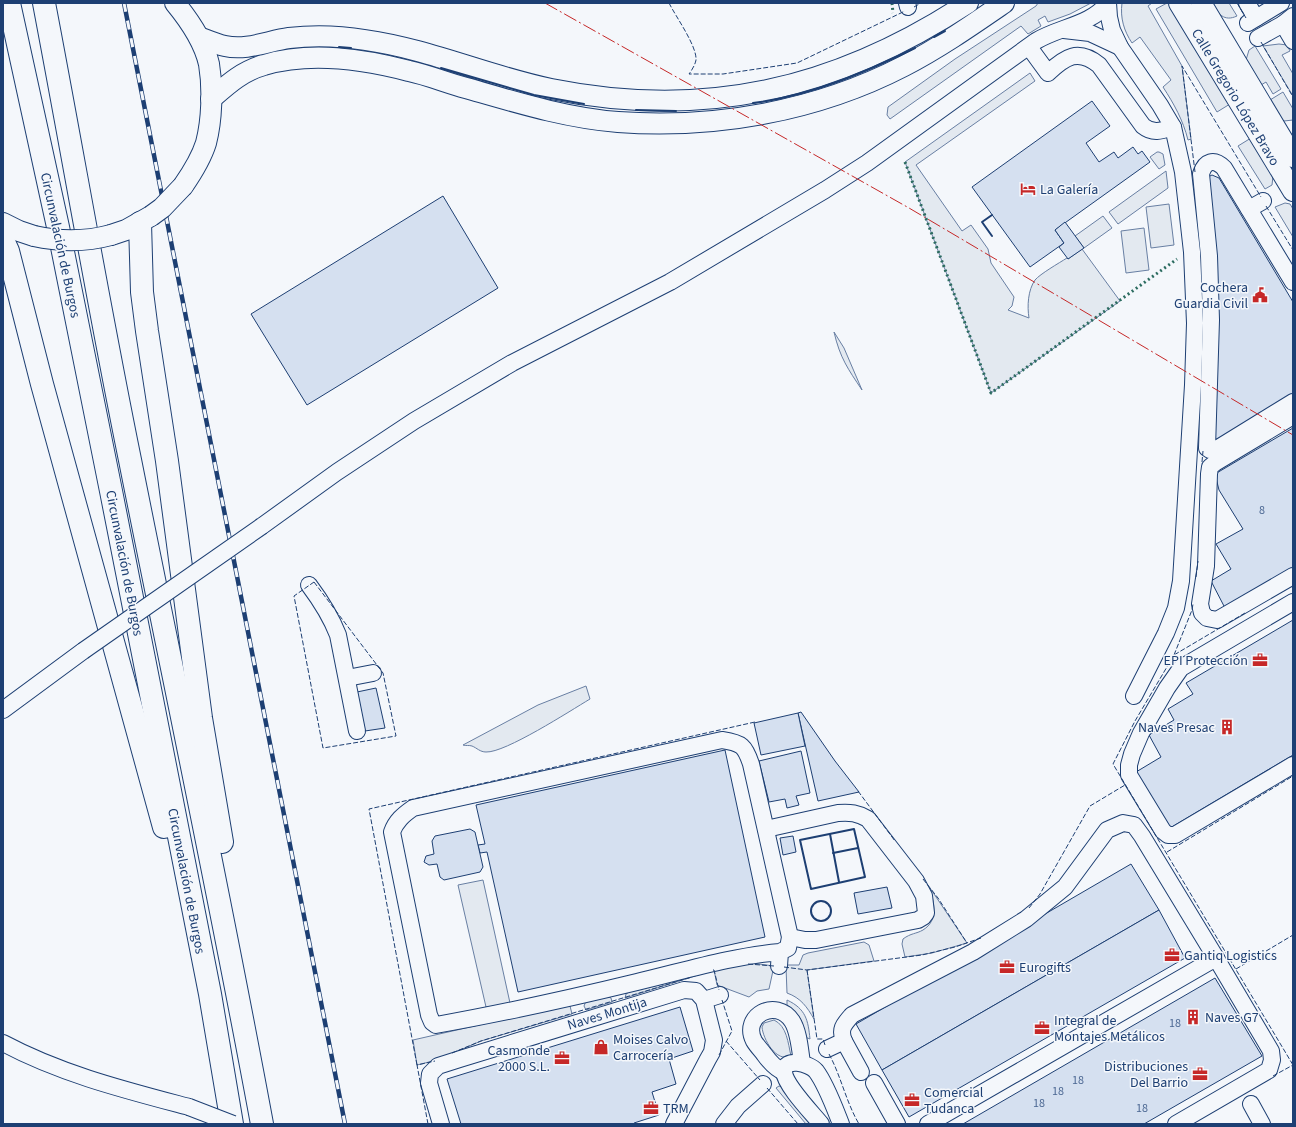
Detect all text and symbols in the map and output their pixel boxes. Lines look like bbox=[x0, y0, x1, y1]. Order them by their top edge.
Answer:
street label: Calle Gregorio López Bravo bbox=[1186, 25, 1284, 170]
street label: Circunvalación de Burgos bbox=[35, 171, 85, 320]
hotel icon: La Galería bbox=[1019, 180, 1037, 198]
place label: La Galería bbox=[1040, 180, 1098, 200]
place label: Cochera Guardia Civil bbox=[1174, 278, 1248, 314]
public building icon: Cochera Guardia Civil bbox=[1251, 286, 1269, 304]
street label: Circunvalación de Burgos bbox=[100, 489, 148, 638]
house number: 8 bbox=[1259, 502, 1265, 519]
place label: EPI Protección bbox=[1164, 651, 1248, 671]
office icon: EPI Protección bbox=[1251, 651, 1269, 669]
place label: Naves Presac bbox=[1138, 718, 1216, 738]
building icon: Naves Presac bbox=[1218, 718, 1236, 736]
street label: Circunvalación de Burgos bbox=[162, 807, 210, 956]
office icon: Gantiq Logistics bbox=[1163, 946, 1181, 964]
place label: Gantiq Logistics bbox=[1184, 946, 1277, 966]
office icon: Eurogifts bbox=[998, 958, 1016, 976]
place label: Eurogifts bbox=[1019, 958, 1071, 978]
street label: Naves Montija bbox=[565, 992, 650, 1036]
building icon: Naves G7 bbox=[1184, 1008, 1202, 1026]
place label: Naves G7 bbox=[1205, 1008, 1259, 1028]
place label: Integral de Montajes Metálicos bbox=[1054, 1011, 1165, 1047]
house number: 18 bbox=[1169, 1015, 1181, 1032]
office icon: Integral de Montajes Metálicos bbox=[1033, 1019, 1051, 1037]
place label: Moises Calvo Carrocería bbox=[613, 1030, 688, 1066]
shop icon: Moises Calvo Carrocería bbox=[592, 1038, 610, 1056]
place label: Casmonde 2000 S.L. bbox=[488, 1041, 550, 1077]
office icon: Casmonde 2000 S.L. bbox=[553, 1049, 571, 1067]
place label: Distribuciones Del Barrio bbox=[1104, 1057, 1188, 1093]
office icon: Distribuciones Del Barrio bbox=[1191, 1065, 1209, 1083]
house number: 18 bbox=[1072, 1072, 1084, 1089]
place label: Comercial Tudanca bbox=[924, 1083, 984, 1119]
house number: 18 bbox=[1052, 1083, 1064, 1100]
office icon: Comercial Tudanca bbox=[903, 1091, 921, 1109]
house number: 18 bbox=[1033, 1095, 1045, 1112]
office icon: TRM bbox=[642, 1099, 660, 1117]
place label: TRM bbox=[663, 1099, 689, 1119]
house number: 18 bbox=[1136, 1100, 1148, 1117]

